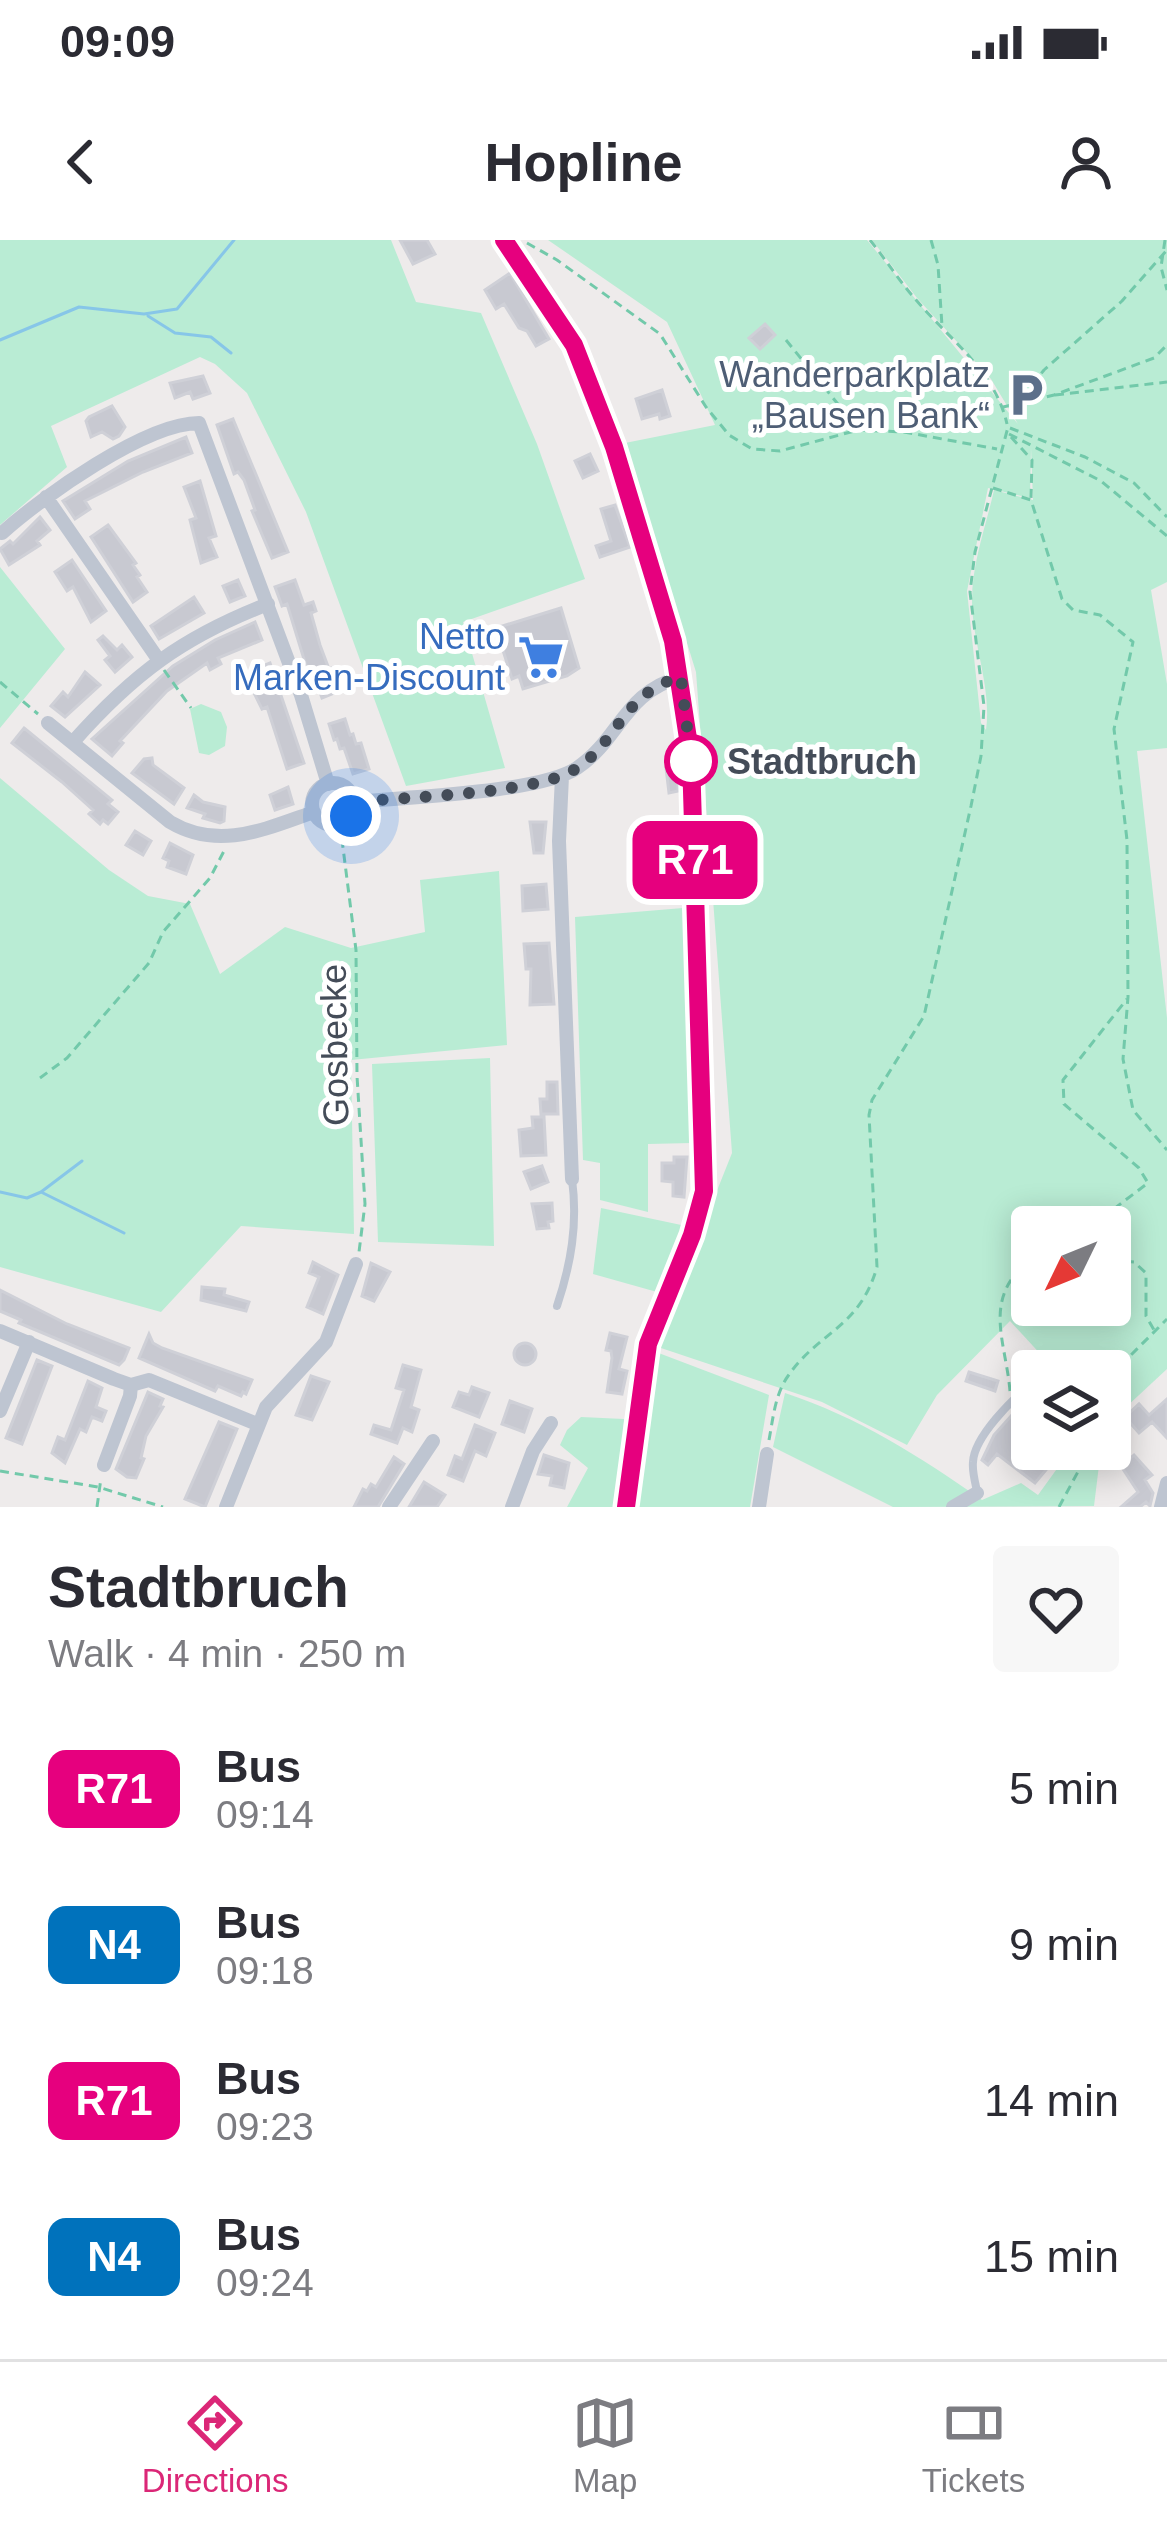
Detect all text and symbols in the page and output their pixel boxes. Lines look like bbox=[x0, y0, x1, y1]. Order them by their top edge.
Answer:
text: 09:09 bbox=[60, 16, 175, 67]
icon: back bbox=[48, 129, 114, 195]
icon: person bbox=[1053, 129, 1119, 195]
text: Hopline bbox=[485, 132, 683, 192]
place label: Wanderparkplatz „Bausen Bank“ bbox=[719, 354, 990, 436]
parking icon: Wanderparkplatz „Bausen Bank“ bbox=[1001, 370, 1051, 420]
place label: Netto Marken-Discount bbox=[233, 616, 505, 698]
supermarket icon: Netto Marken-Discount bbox=[516, 632, 566, 682]
marker: Stadtbruch bbox=[666, 736, 716, 786]
place label: Stadtbruch bbox=[727, 741, 917, 782]
your location bbox=[321, 786, 381, 846]
line badge: R71 bbox=[626, 821, 764, 899]
text: R71 bbox=[656, 836, 734, 883]
street label: Gosbecke bbox=[313, 964, 356, 1126]
north arrow bbox=[1011, 1206, 1131, 1326]
map controls bbox=[1011, 1206, 1131, 1470]
button: layers bbox=[1011, 1350, 1131, 1470]
button: heart bbox=[993, 1546, 1119, 1672]
text: Stadtbruch bbox=[48, 1555, 349, 1619]
text: Walk · 4 min · 250 m bbox=[48, 1632, 406, 1675]
text: Bus bbox=[216, 1741, 301, 1792]
text: 5 min bbox=[1009, 1763, 1119, 1814]
text: R71 bbox=[75, 1765, 153, 1812]
text: 09:14 bbox=[216, 1793, 314, 1836]
text: Bus bbox=[216, 1897, 301, 1948]
text: 9 min bbox=[1009, 1919, 1119, 1970]
text: N4 bbox=[87, 1921, 141, 1968]
text: 09:18 bbox=[216, 1949, 314, 1992]
text: Bus bbox=[216, 2053, 301, 2104]
text: 14 min bbox=[984, 2075, 1119, 2126]
text: R71 bbox=[75, 2077, 153, 2124]
text: 09:23 bbox=[216, 2105, 314, 2148]
text: Bus bbox=[216, 2209, 301, 2260]
text: 15 min bbox=[984, 2231, 1119, 2282]
text: N4 bbox=[87, 2233, 141, 2280]
text: 09:24 bbox=[216, 2261, 314, 2304]
tab: Directions bbox=[142, 2390, 289, 2500]
tab: Map bbox=[572, 2390, 638, 2500]
tab: Tickets bbox=[922, 2390, 1025, 2500]

